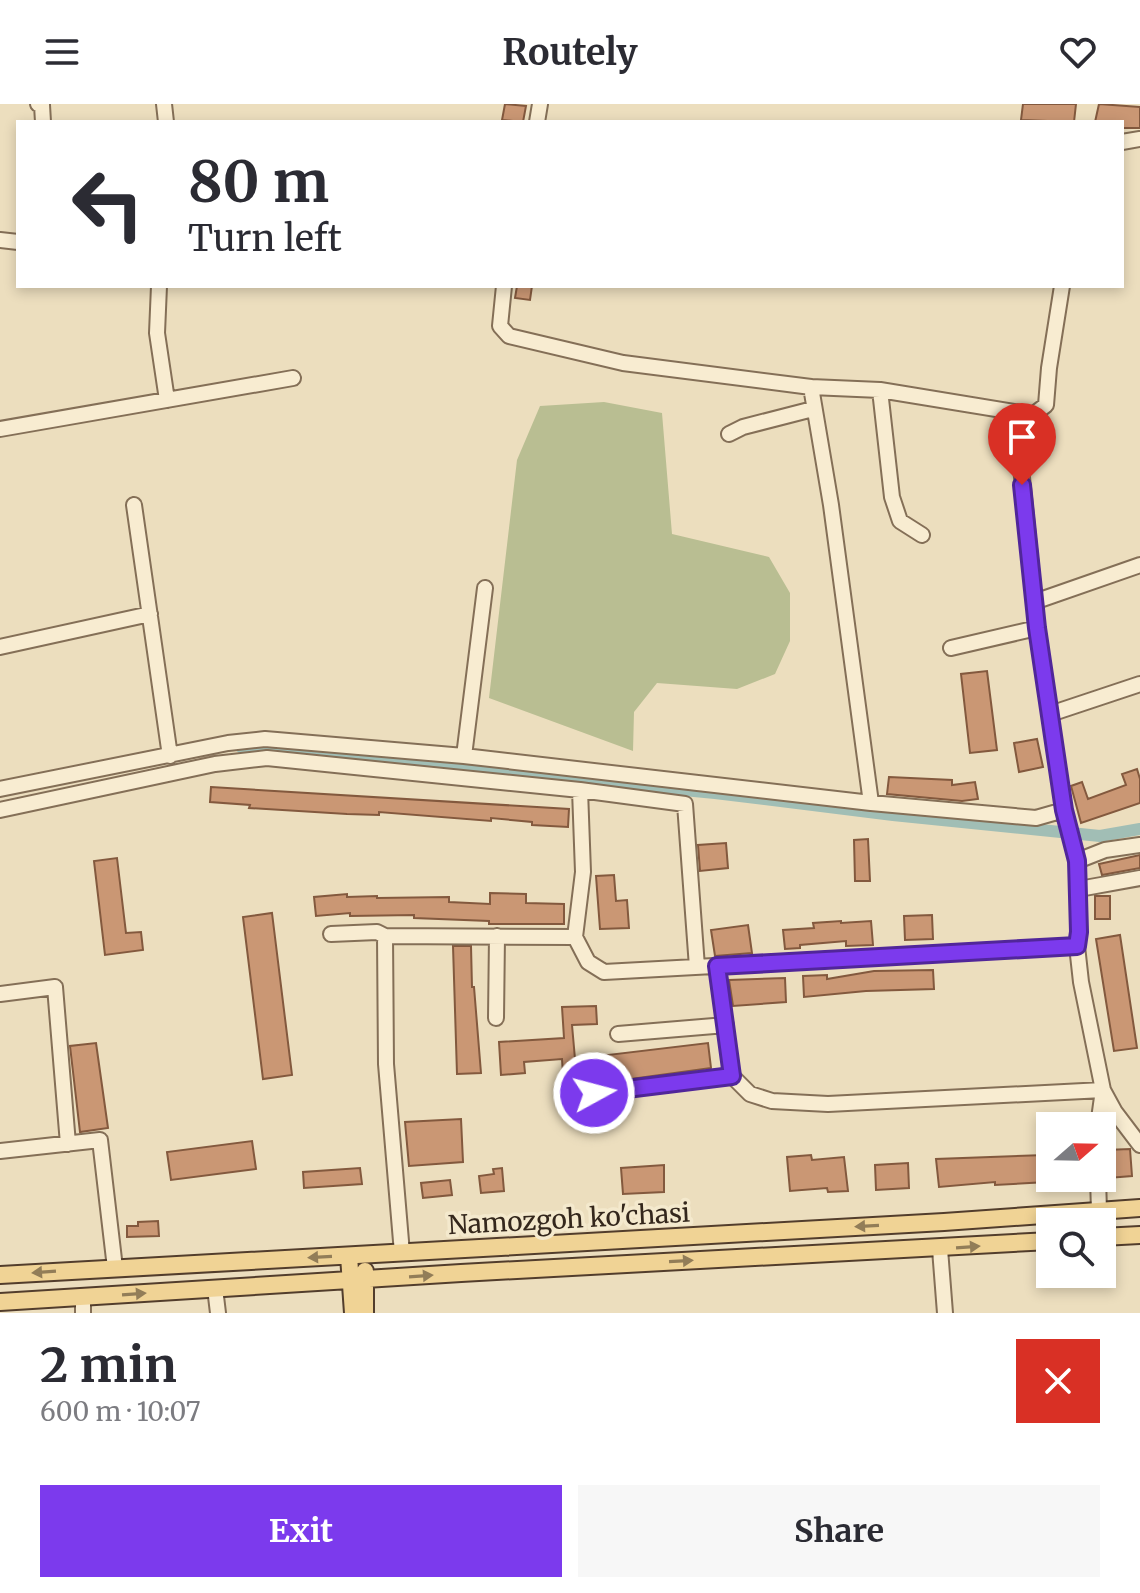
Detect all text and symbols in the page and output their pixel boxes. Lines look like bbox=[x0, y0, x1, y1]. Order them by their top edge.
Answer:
icon: menu bbox=[40, 30, 84, 74]
text: Routely bbox=[502, 30, 638, 75]
icon: heart bbox=[1056, 30, 1100, 74]
text: 80 m bbox=[188, 147, 329, 217]
icon: left bbox=[56, 152, 160, 256]
text: Turn left bbox=[188, 216, 342, 261]
pin bbox=[988, 403, 1056, 485]
icon: arrive bbox=[1000, 415, 1044, 459]
position arrow bbox=[552, 1051, 636, 1135]
north arrow bbox=[1036, 1112, 1116, 1192]
map controls bbox=[1036, 1112, 1116, 1288]
street label: Namozgoh ko'chasi bbox=[447, 1196, 691, 1241]
button: search bbox=[1036, 1208, 1116, 1288]
one-way arrow bbox=[854, 1220, 879, 1233]
one-way arrow bbox=[956, 1240, 981, 1253]
one-way arrow bbox=[307, 1251, 332, 1264]
one-way arrow bbox=[669, 1255, 694, 1268]
one-way arrow bbox=[31, 1266, 56, 1279]
one-way arrow bbox=[409, 1269, 434, 1282]
one-way arrow bbox=[122, 1287, 147, 1300]
text: 2 min bbox=[40, 1335, 177, 1395]
button: close bbox=[1016, 1339, 1100, 1423]
text: 600 m · 10:07 bbox=[40, 1395, 201, 1428]
button: Exit bbox=[40, 1485, 562, 1577]
button: Share bbox=[578, 1485, 1100, 1577]

